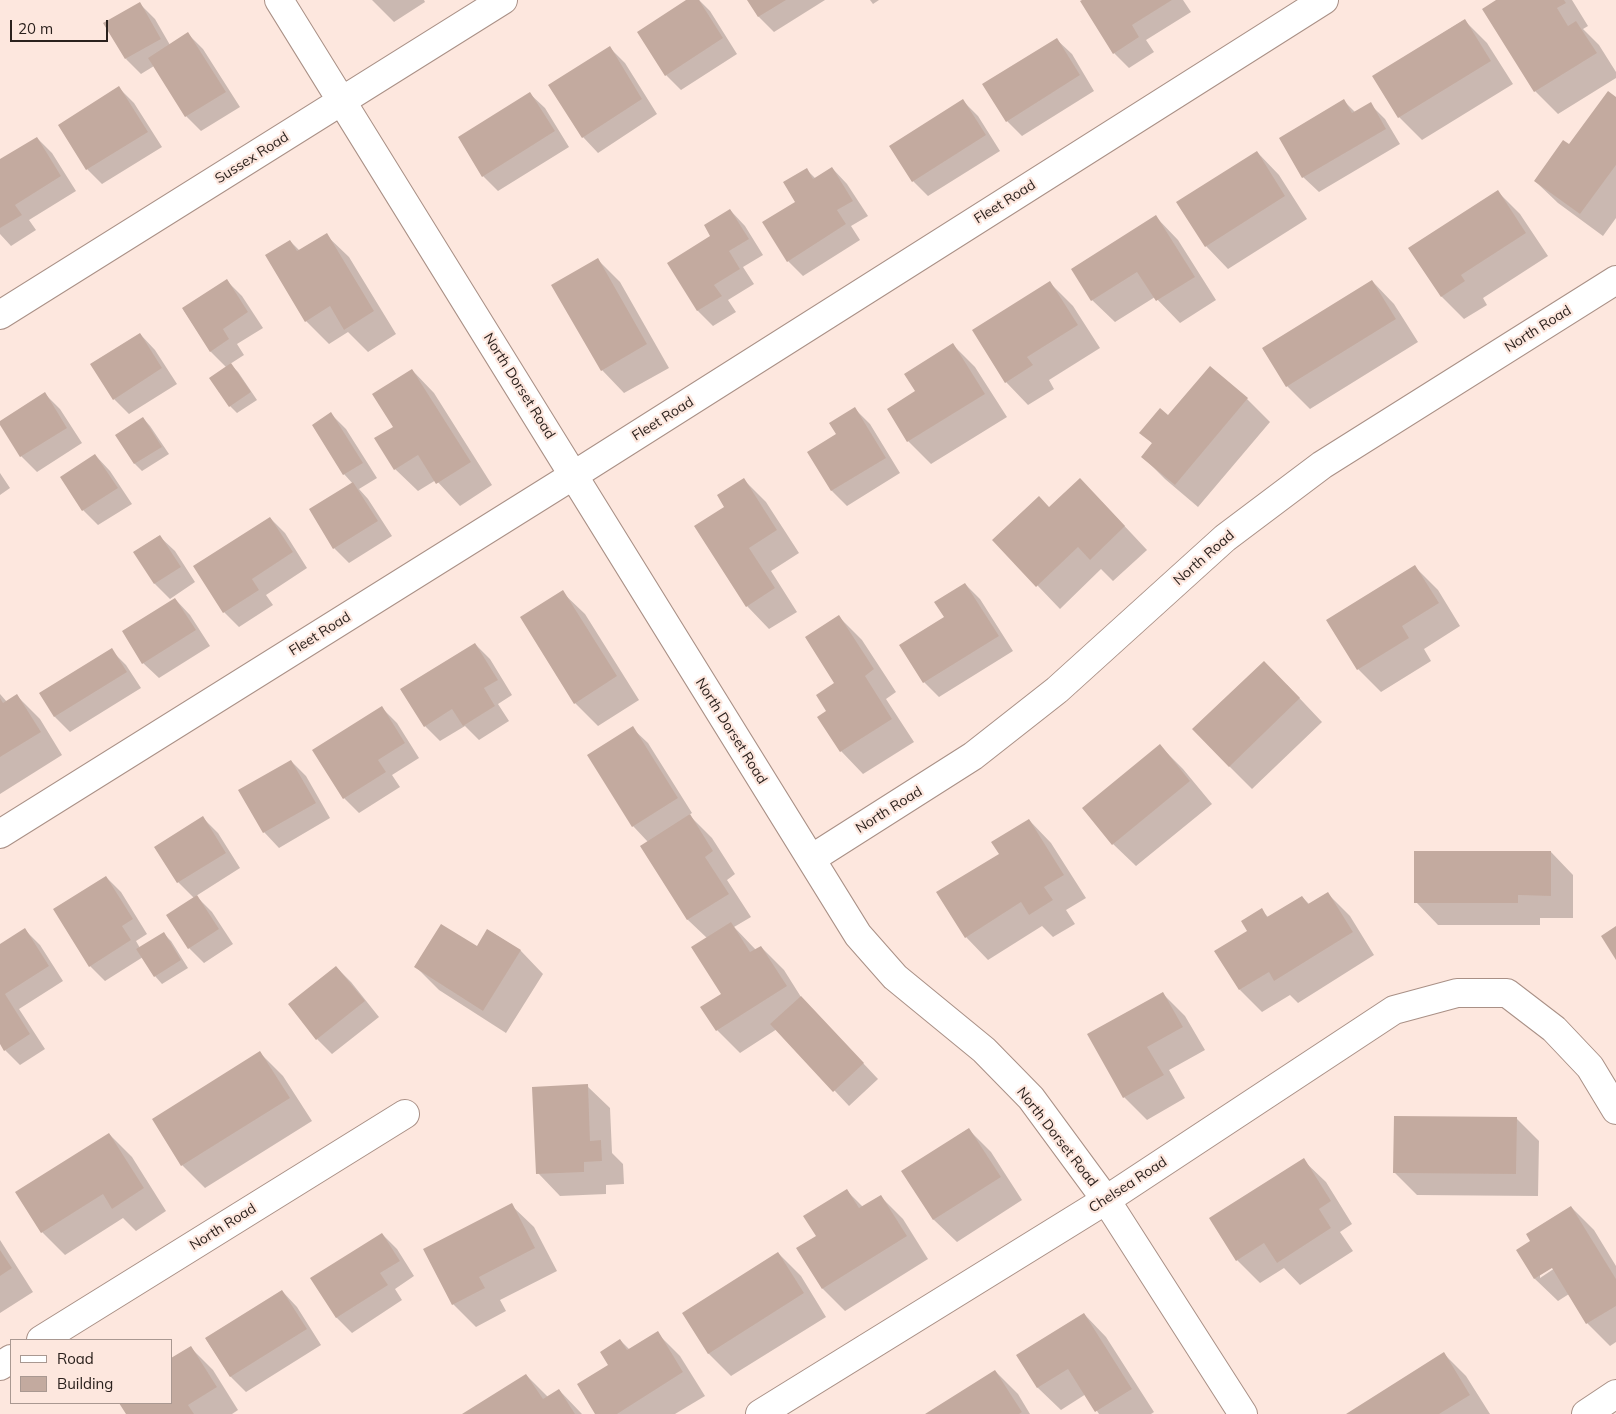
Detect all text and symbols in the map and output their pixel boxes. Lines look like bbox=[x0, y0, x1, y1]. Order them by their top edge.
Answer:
scale bar bbox=[12, 10, 110, 42]
text: 20 m bbox=[18, 19, 53, 38]
street label: Sussex Road bbox=[212, 129, 292, 187]
street label: Fleet Road bbox=[971, 177, 1039, 227]
street label: North Road bbox=[1502, 302, 1574, 356]
street label: North Dorset Road bbox=[480, 330, 558, 442]
street label: Fleet Road bbox=[629, 394, 697, 444]
street label: North Road bbox=[1170, 527, 1238, 589]
street label: Fleet Road bbox=[286, 609, 354, 659]
street label: North Dorset Road bbox=[692, 675, 770, 787]
street label: North Road bbox=[853, 783, 925, 837]
street label: North Dorset Road bbox=[1013, 1084, 1101, 1190]
street label: Chelsea Road bbox=[1086, 1154, 1170, 1216]
street label: North Road bbox=[187, 1200, 259, 1254]
legend bbox=[10, 1339, 172, 1404]
text: Road bbox=[57, 1349, 94, 1368]
text: Building bbox=[57, 1374, 113, 1393]

